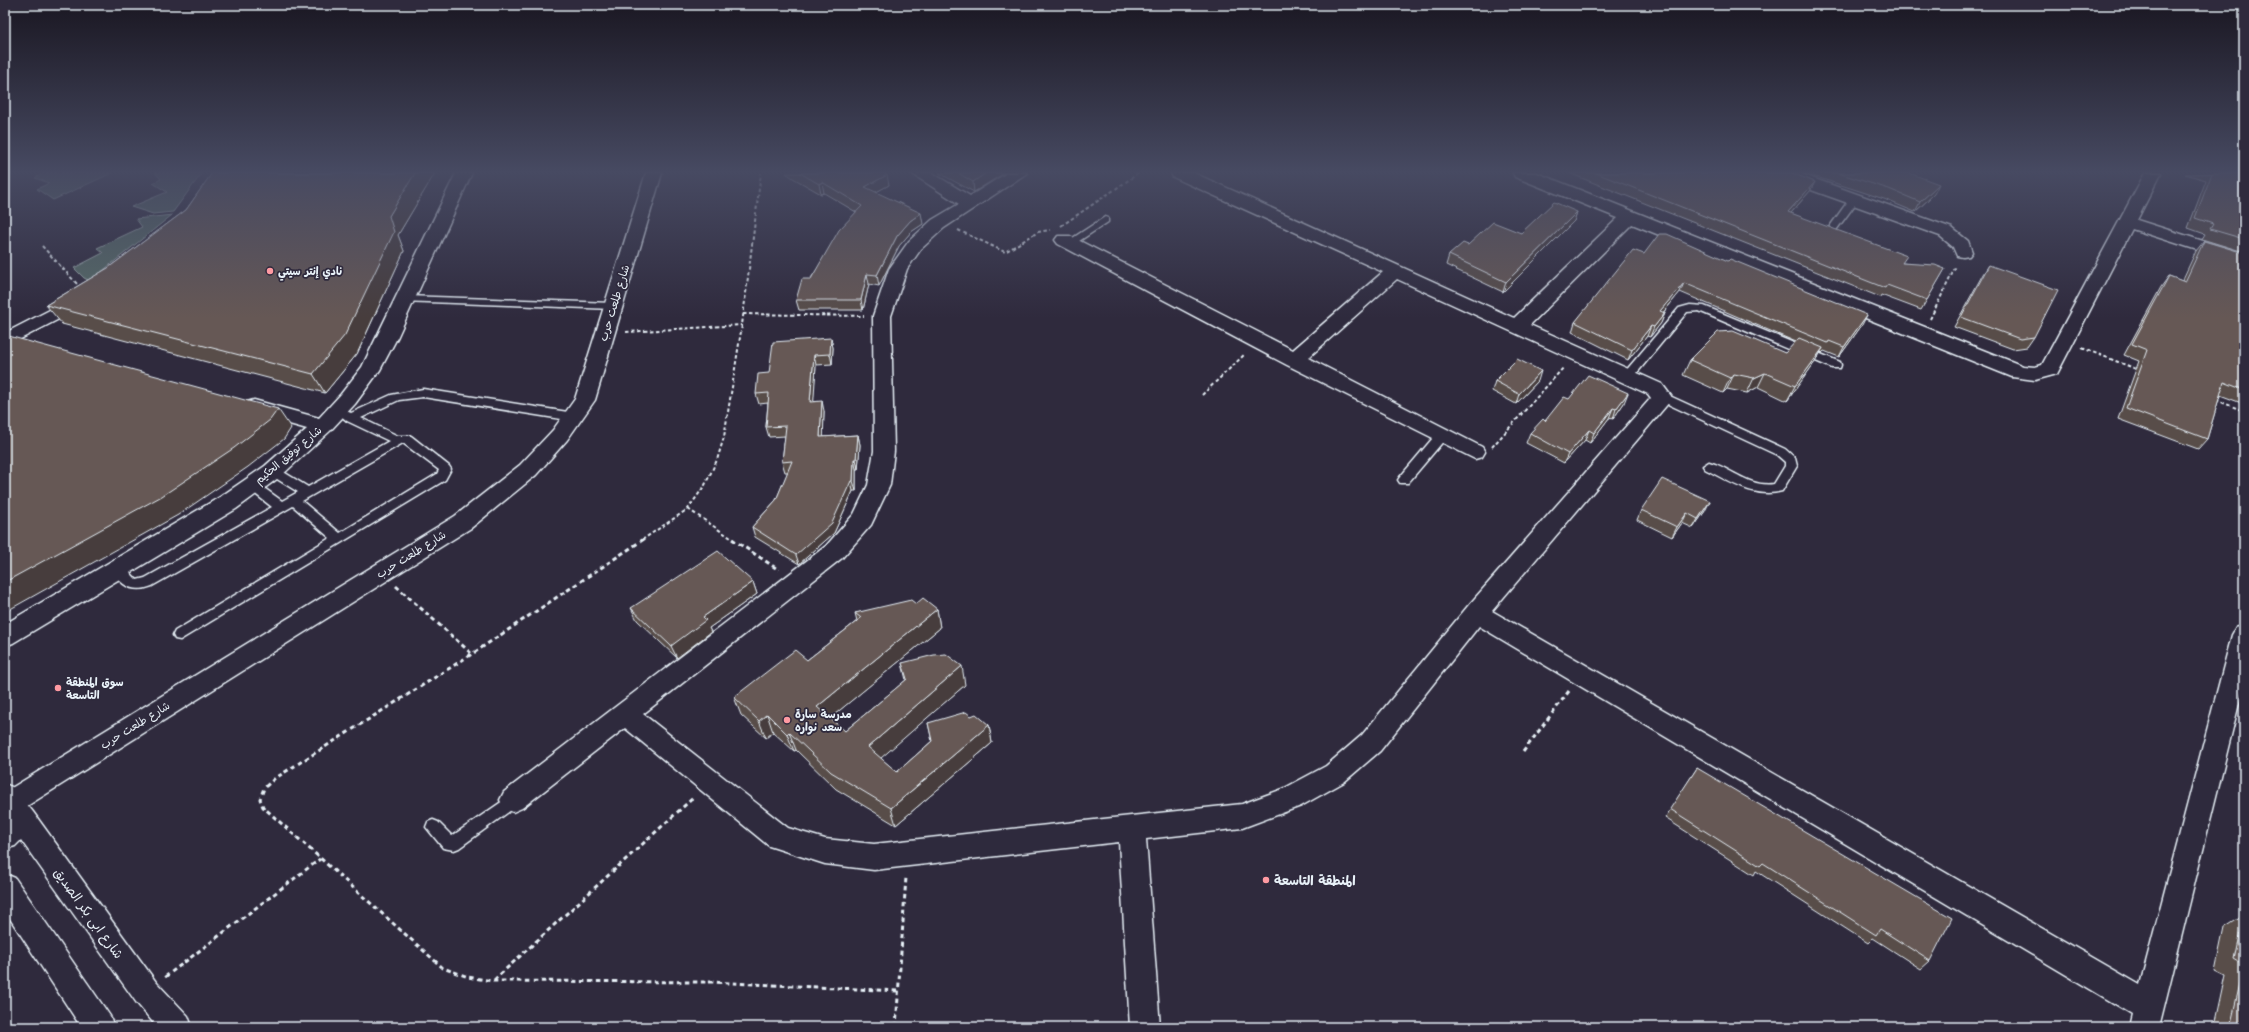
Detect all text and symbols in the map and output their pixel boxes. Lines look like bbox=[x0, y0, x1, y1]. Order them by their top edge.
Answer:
place label: نادي إنتر سيتي bbox=[278, 263, 342, 281]
street label: شارع طلعت حرب bbox=[595, 263, 634, 344]
marker: نادي إنتر سيتي bbox=[265, 266, 275, 276]
street label: شارع توفيق الحكيم bbox=[251, 422, 326, 489]
street label: شارع طلعت حرب bbox=[373, 526, 449, 583]
place label: سوق المنطقة التاسعة bbox=[66, 674, 124, 702]
marker: سوق المنطقة التاسعة bbox=[53, 683, 63, 693]
street label: شارع طلعت حرب bbox=[97, 697, 173, 754]
place label: مدرسة سارة سعد نواره bbox=[795, 706, 852, 735]
marker: مدرسة سارة سعد نواره bbox=[782, 715, 792, 725]
street label: شارع ابى بكر الصديق bbox=[49, 864, 128, 963]
place label: المنطقة التاسعة bbox=[1274, 871, 1356, 888]
marker: المنطقة التاسعة bbox=[1261, 875, 1271, 885]

